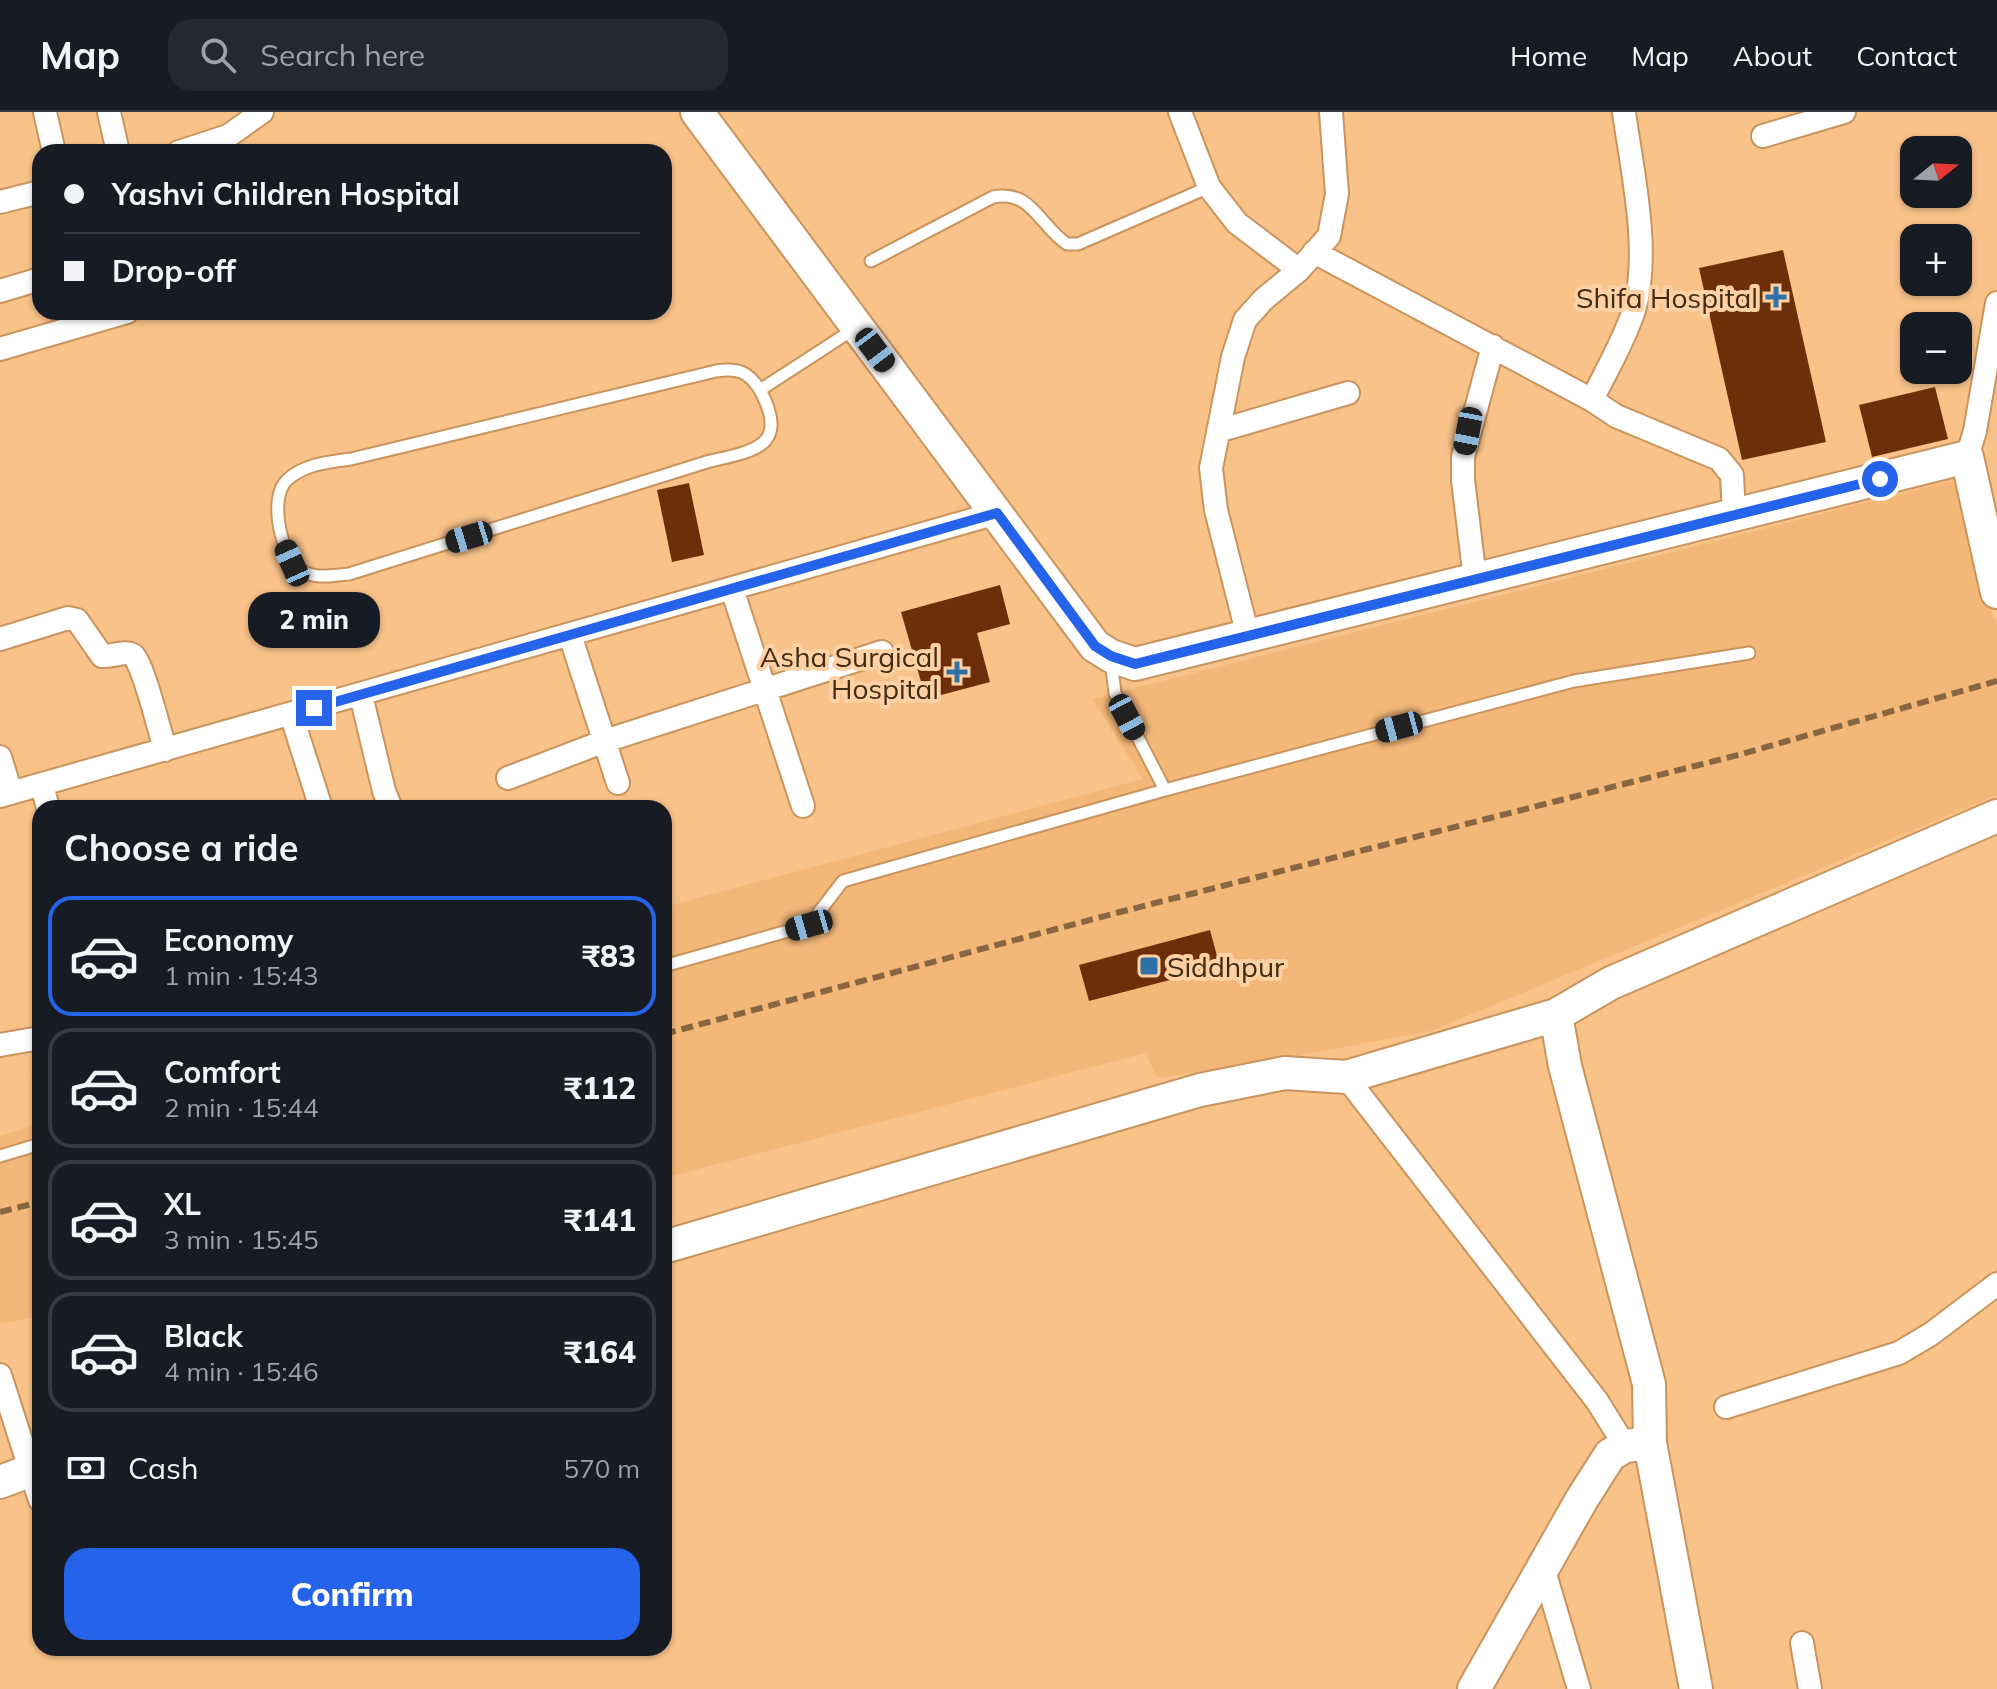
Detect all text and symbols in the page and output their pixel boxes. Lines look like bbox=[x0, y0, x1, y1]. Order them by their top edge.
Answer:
search box bbox=[168, 19, 728, 91]
text: Map bbox=[40, 31, 120, 79]
icon: search bbox=[196, 33, 240, 77]
text: Search here bbox=[260, 36, 425, 74]
text: Home bbox=[1510, 38, 1587, 73]
text: Map bbox=[1631, 38, 1689, 73]
text: About bbox=[1733, 38, 1812, 73]
text: Contact bbox=[1856, 38, 1957, 73]
north arrow bbox=[1900, 136, 1972, 208]
map controls bbox=[1900, 136, 1972, 384]
text: Yashvi Children Hospital bbox=[112, 175, 460, 213]
button: + bbox=[1900, 224, 1972, 296]
text: Drop-off bbox=[112, 252, 236, 290]
place label: Shifa Hospital bbox=[1576, 280, 1758, 315]
marker: Shifa Hospital bbox=[1765, 286, 1787, 308]
button: − bbox=[1900, 312, 1972, 384]
car bbox=[851, 324, 899, 376]
car bbox=[1452, 405, 1484, 457]
route start bbox=[1862, 461, 1898, 497]
car bbox=[443, 519, 495, 555]
car bbox=[271, 536, 313, 590]
callout: 2 min bbox=[248, 592, 380, 648]
text: 2 min bbox=[279, 603, 349, 636]
place label: Asha Surgical Hospital bbox=[760, 639, 939, 706]
marker: Asha Surgical Hospital bbox=[946, 661, 968, 683]
route end bbox=[296, 690, 332, 726]
car bbox=[1105, 690, 1149, 744]
car bbox=[1373, 709, 1425, 745]
text: Choose a ride bbox=[64, 825, 298, 870]
car bbox=[783, 907, 835, 943]
icon: car bbox=[68, 920, 140, 992]
text: Economy bbox=[164, 921, 293, 959]
text: ₹83 bbox=[582, 937, 636, 975]
place label: Siddhpur bbox=[1167, 949, 1285, 984]
marker: Siddhpur bbox=[1138, 955, 1160, 977]
text: 1 min · 15:43 bbox=[164, 959, 319, 992]
icon: car bbox=[68, 1052, 140, 1124]
text: Comfort bbox=[164, 1053, 281, 1091]
text: ₹112 bbox=[564, 1069, 636, 1107]
text: 2 min · 15:44 bbox=[164, 1091, 319, 1124]
icon: car bbox=[68, 1184, 140, 1256]
text: XL bbox=[164, 1185, 201, 1223]
text: ₹141 bbox=[564, 1201, 636, 1239]
text: 3 min · 15:45 bbox=[164, 1223, 319, 1256]
icon: car bbox=[68, 1316, 140, 1388]
text: Black bbox=[164, 1317, 243, 1355]
text: ₹164 bbox=[564, 1333, 636, 1371]
text: 4 min · 15:46 bbox=[164, 1355, 319, 1388]
icon: cash bbox=[64, 1446, 108, 1490]
text: Cash bbox=[128, 1449, 199, 1487]
text: 570 m bbox=[564, 1452, 640, 1485]
button: Confirm bbox=[64, 1548, 640, 1640]

